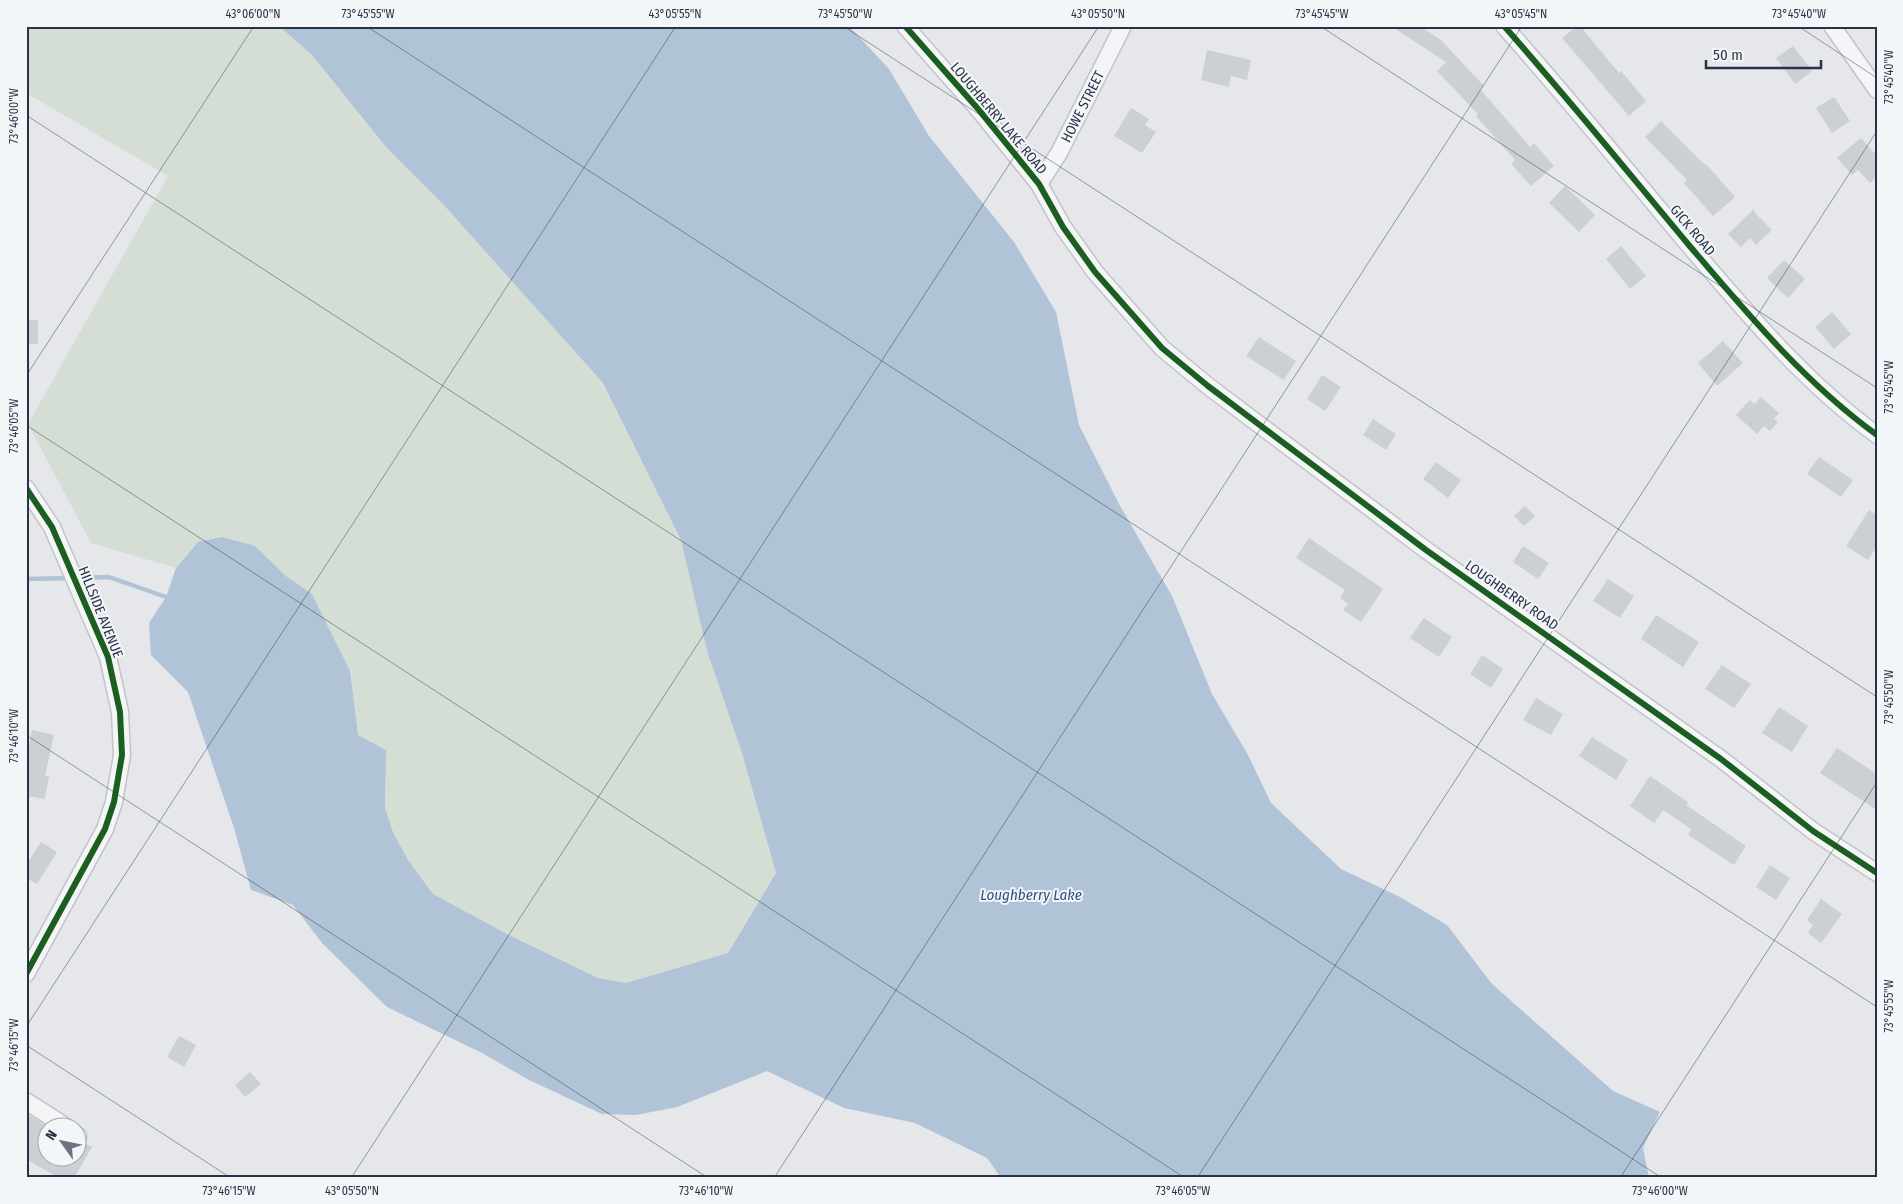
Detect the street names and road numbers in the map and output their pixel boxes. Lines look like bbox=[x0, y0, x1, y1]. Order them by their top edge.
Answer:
street label: LOUGHBERRY LAKE ROAD bbox=[947, 59, 1050, 178]
street label: HOWE STREET bbox=[1058, 68, 1108, 145]
street label: GICK ROAD bbox=[1666, 201, 1719, 259]
street label: LOUGHBERRY ROAD bbox=[1462, 557, 1562, 634]
street label: HILLSIDE AVENUE bbox=[74, 564, 127, 661]

